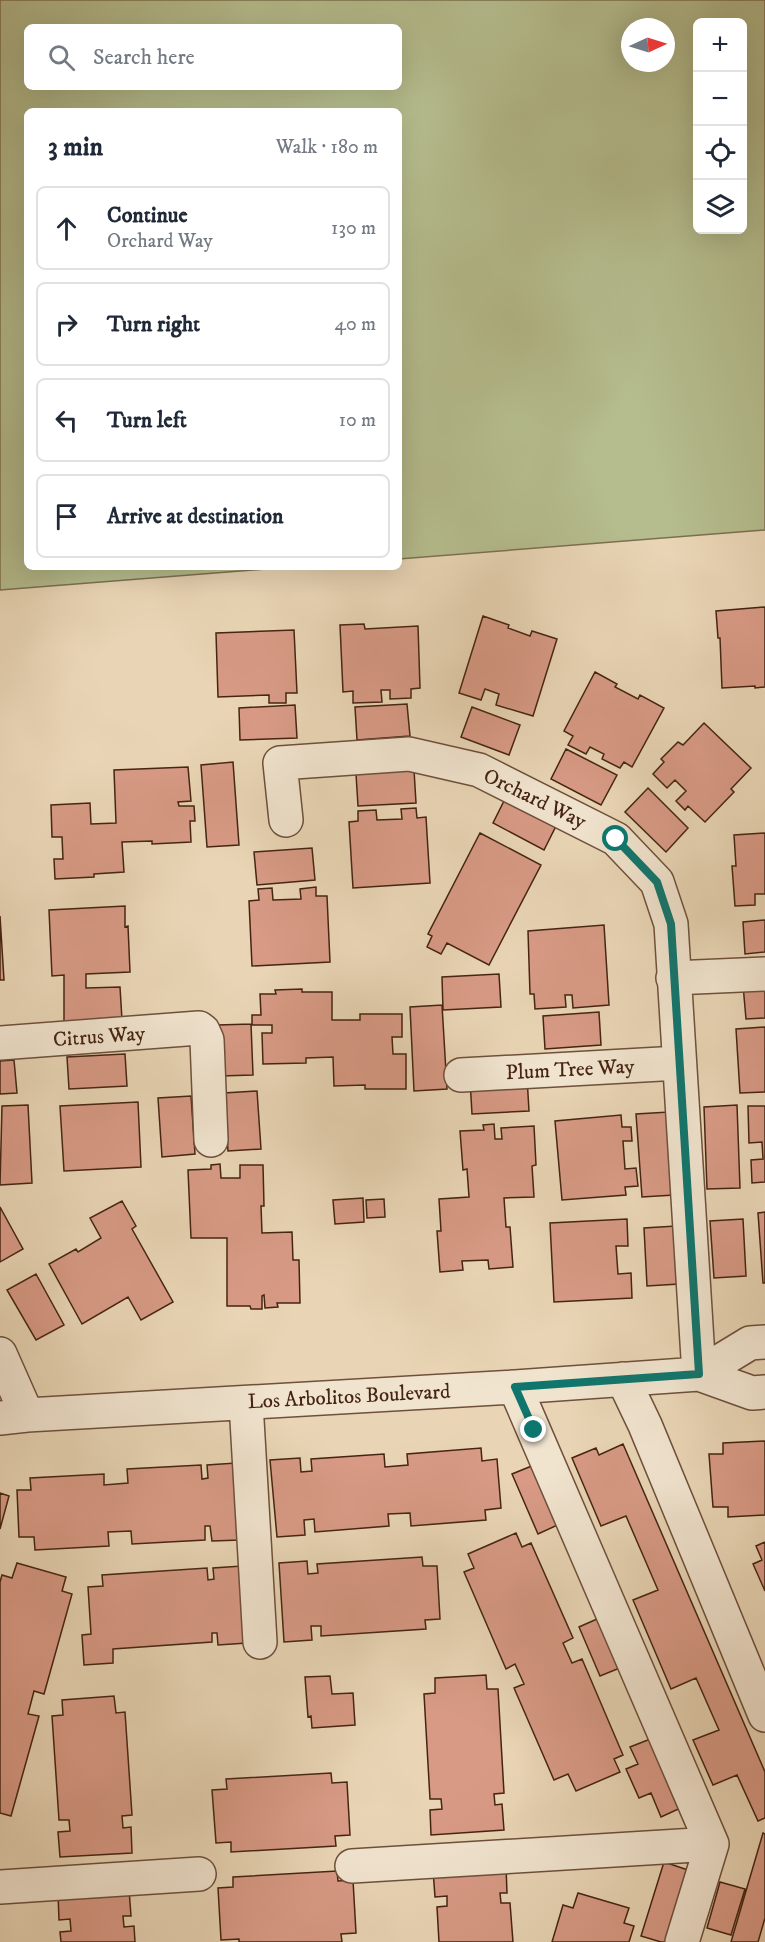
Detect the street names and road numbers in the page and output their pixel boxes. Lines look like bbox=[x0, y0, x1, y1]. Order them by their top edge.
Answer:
street label: Orchard Way bbox=[479, 763, 591, 835]
street label: Citrus Way bbox=[52, 1021, 147, 1053]
street label: Plum Tree Way bbox=[505, 1054, 636, 1086]
street label: Los Arbolitos Boulevard bbox=[247, 1379, 452, 1415]

